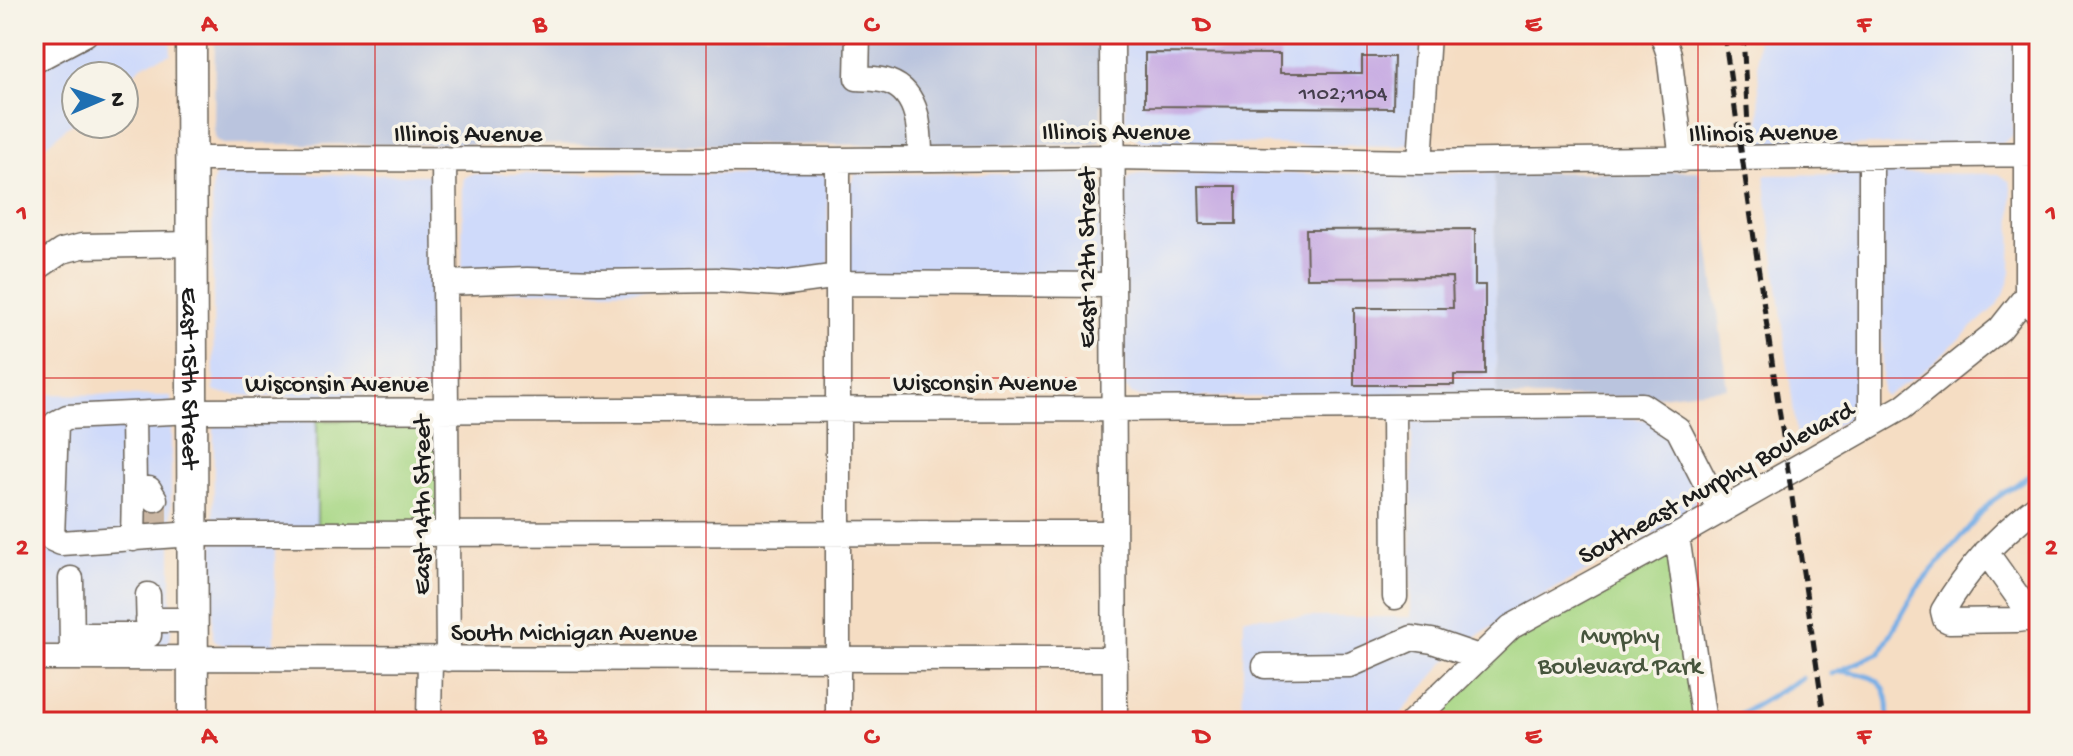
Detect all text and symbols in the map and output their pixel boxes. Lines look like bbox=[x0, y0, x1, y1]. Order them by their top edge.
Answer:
text: A bbox=[200, 11, 218, 42]
text: B bbox=[532, 11, 548, 42]
text: C bbox=[864, 11, 881, 42]
text: D bbox=[1192, 11, 1212, 42]
text: E bbox=[1525, 11, 1543, 42]
text: F bbox=[1856, 11, 1872, 42]
north arrow bbox=[60, 60, 140, 140]
house number: 1102;1104 bbox=[1298, 82, 1388, 108]
text: N bbox=[103, 92, 129, 107]
street label: Illinois Avenue bbox=[1042, 119, 1191, 150]
street label: Illinois Avenue bbox=[1688, 119, 1838, 152]
street label: Illinois Avenue bbox=[394, 121, 543, 152]
street label: East 12th Street bbox=[1074, 165, 1105, 348]
text: 1 bbox=[16, 200, 27, 231]
text: 1 bbox=[2045, 200, 2056, 231]
street label: East 15th Street bbox=[172, 287, 203, 471]
street label: Wisconsin Avenue bbox=[893, 370, 1078, 401]
street label: Wisconsin Avenue bbox=[245, 371, 430, 402]
street label: Southeast Murphy Boulevard bbox=[1574, 395, 1862, 574]
street label: East 14th Street bbox=[409, 413, 440, 595]
text: 2 bbox=[16, 534, 29, 565]
text: 2 bbox=[2045, 534, 2058, 565]
street label: South Michigan Avenue bbox=[451, 620, 698, 651]
park label: Murphy Boulevard Park bbox=[1537, 623, 1705, 684]
text: A bbox=[200, 723, 218, 754]
text: B bbox=[532, 723, 548, 754]
text: C bbox=[864, 723, 881, 754]
text: D bbox=[1192, 723, 1212, 754]
text: E bbox=[1525, 723, 1543, 754]
text: F bbox=[1856, 723, 1872, 754]

